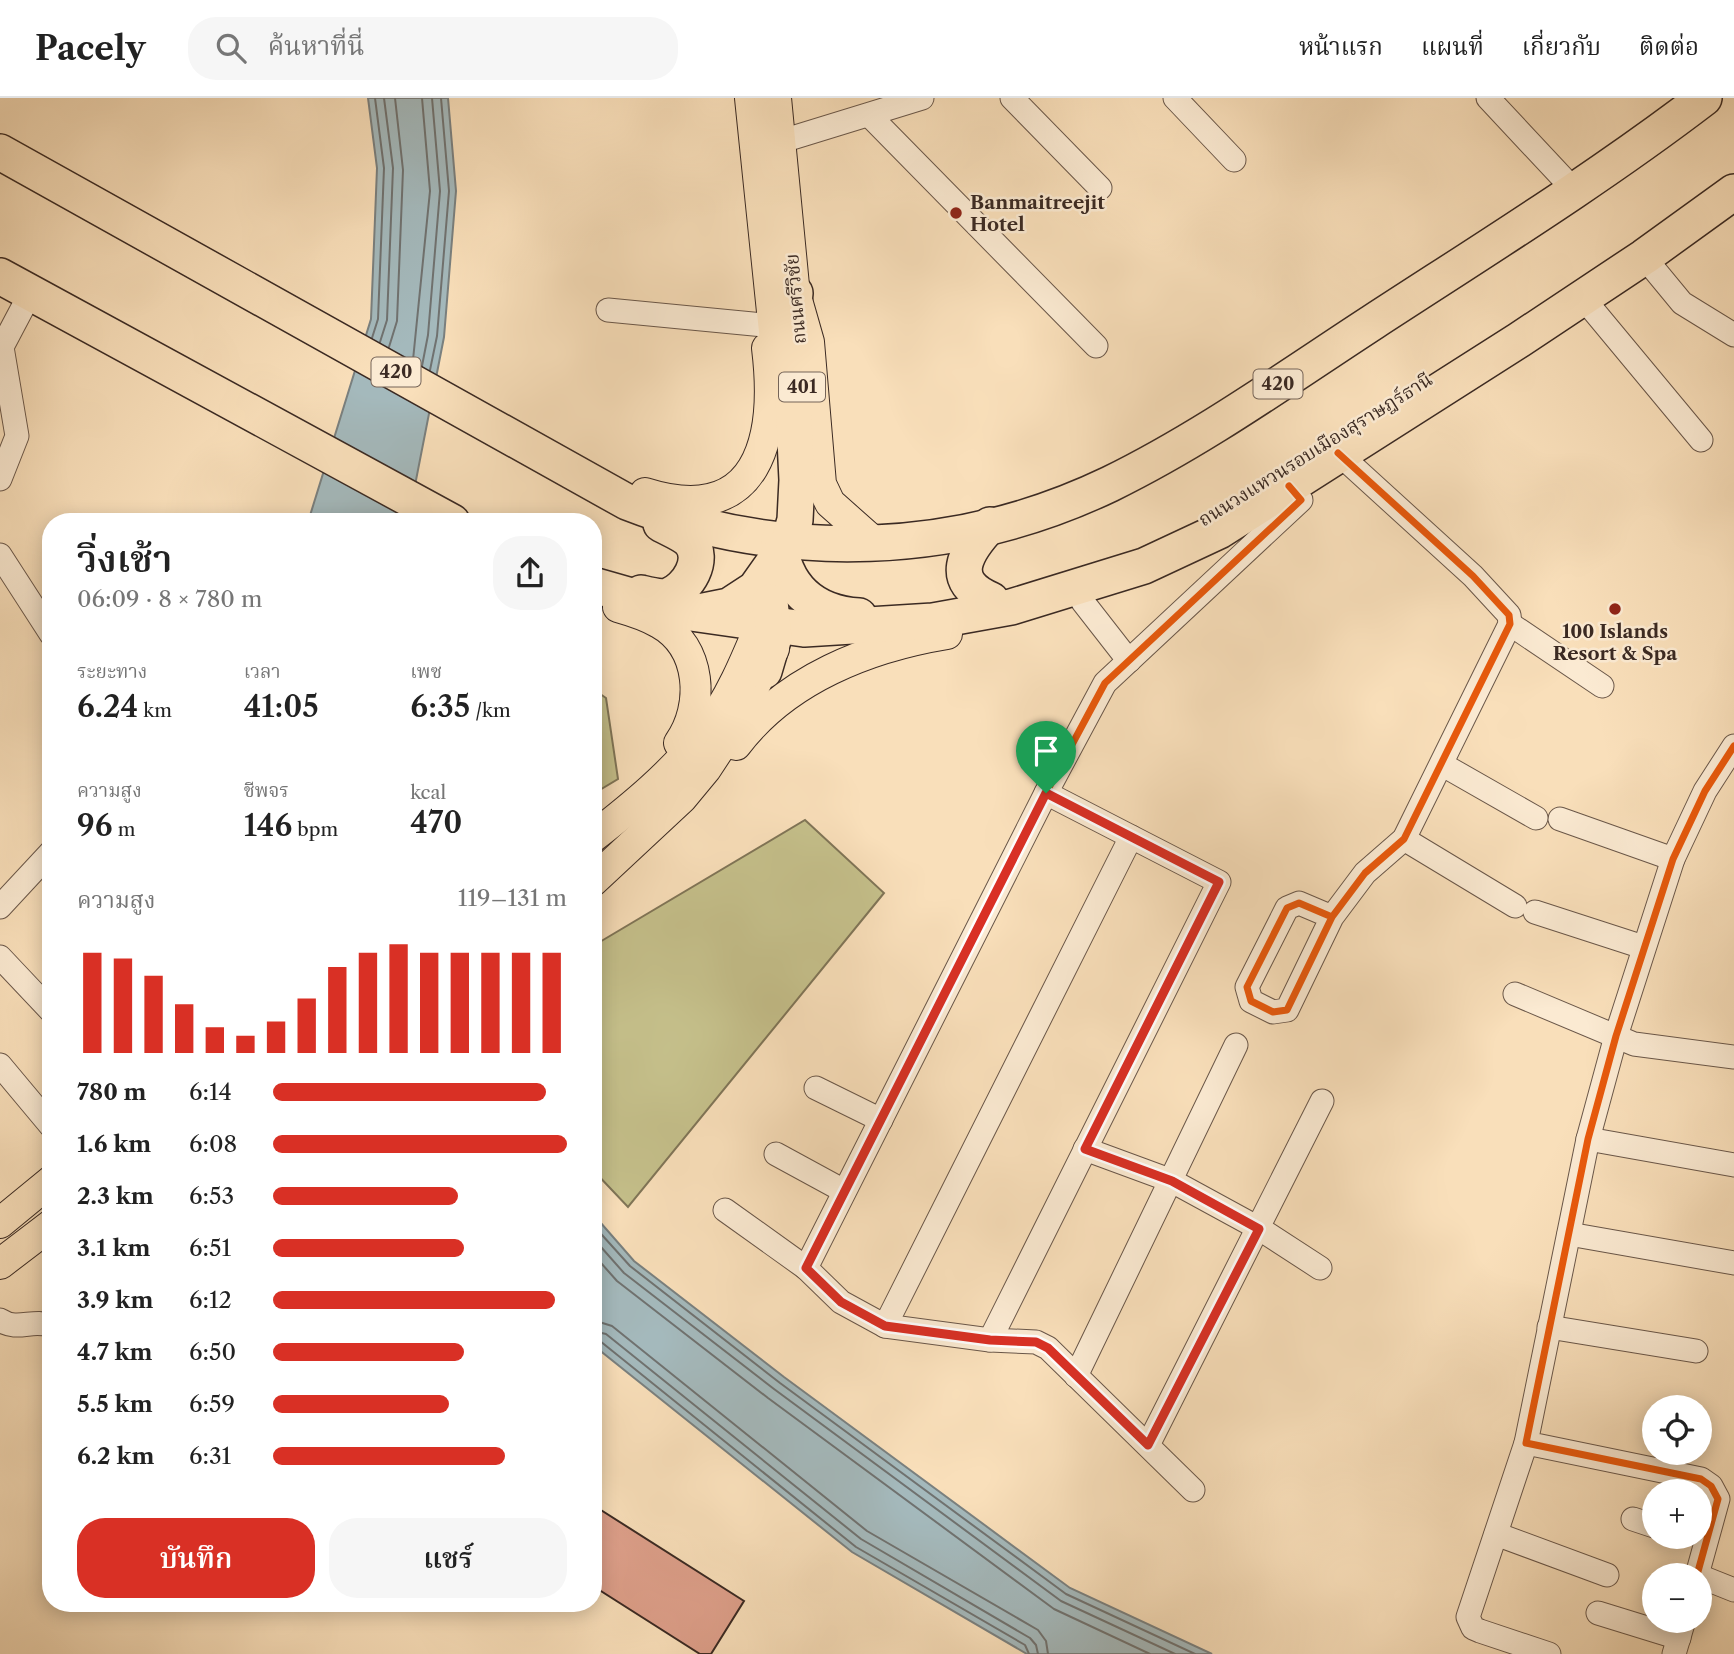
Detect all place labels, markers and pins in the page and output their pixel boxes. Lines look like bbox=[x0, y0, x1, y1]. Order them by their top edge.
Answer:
place label: Banmaitreejit Hotel bbox=[970, 191, 1105, 236]
marker: Banmaitreejit Hotel bbox=[948, 205, 964, 221]
marker: 100 Islands Resort & Spa bbox=[1607, 601, 1623, 617]
place label: 100 Islands Resort & Spa bbox=[1553, 620, 1678, 665]
pin bbox=[1016, 721, 1076, 793]

